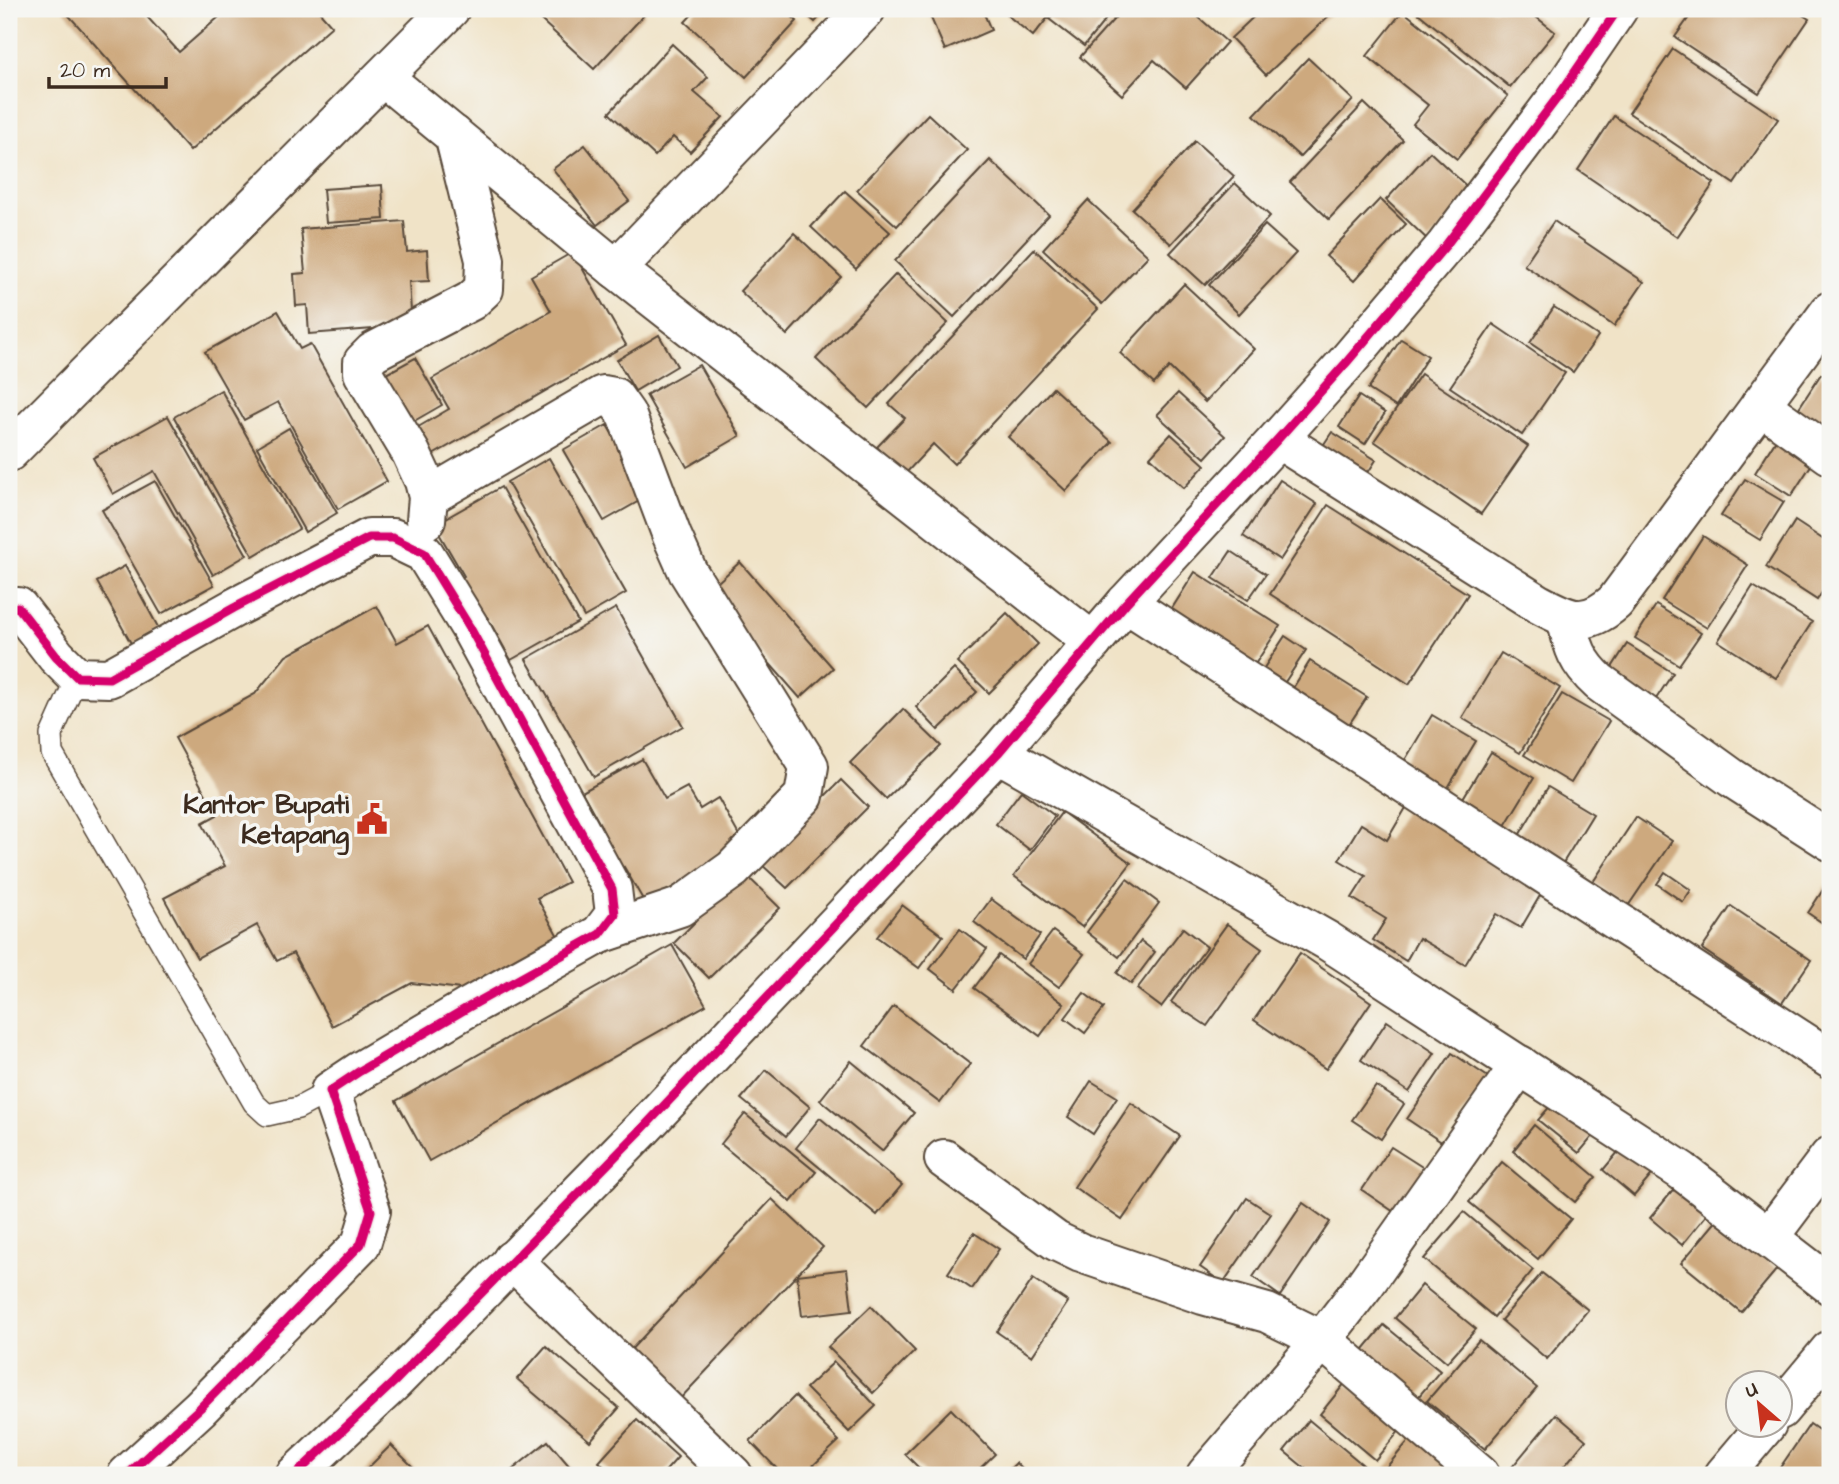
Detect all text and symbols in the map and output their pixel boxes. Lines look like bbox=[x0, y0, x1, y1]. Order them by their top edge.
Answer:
scale bar bbox=[49, 46, 166, 90]
text: 20 m bbox=[60, 56, 111, 85]
place label: Kantor Bupati Ketapang bbox=[183, 787, 350, 856]
public building icon: Kantor Bupati Ketapang bbox=[355, 802, 389, 836]
north arrow bbox=[1724, 1368, 1794, 1438]
text: U bbox=[1741, 1376, 1763, 1405]

